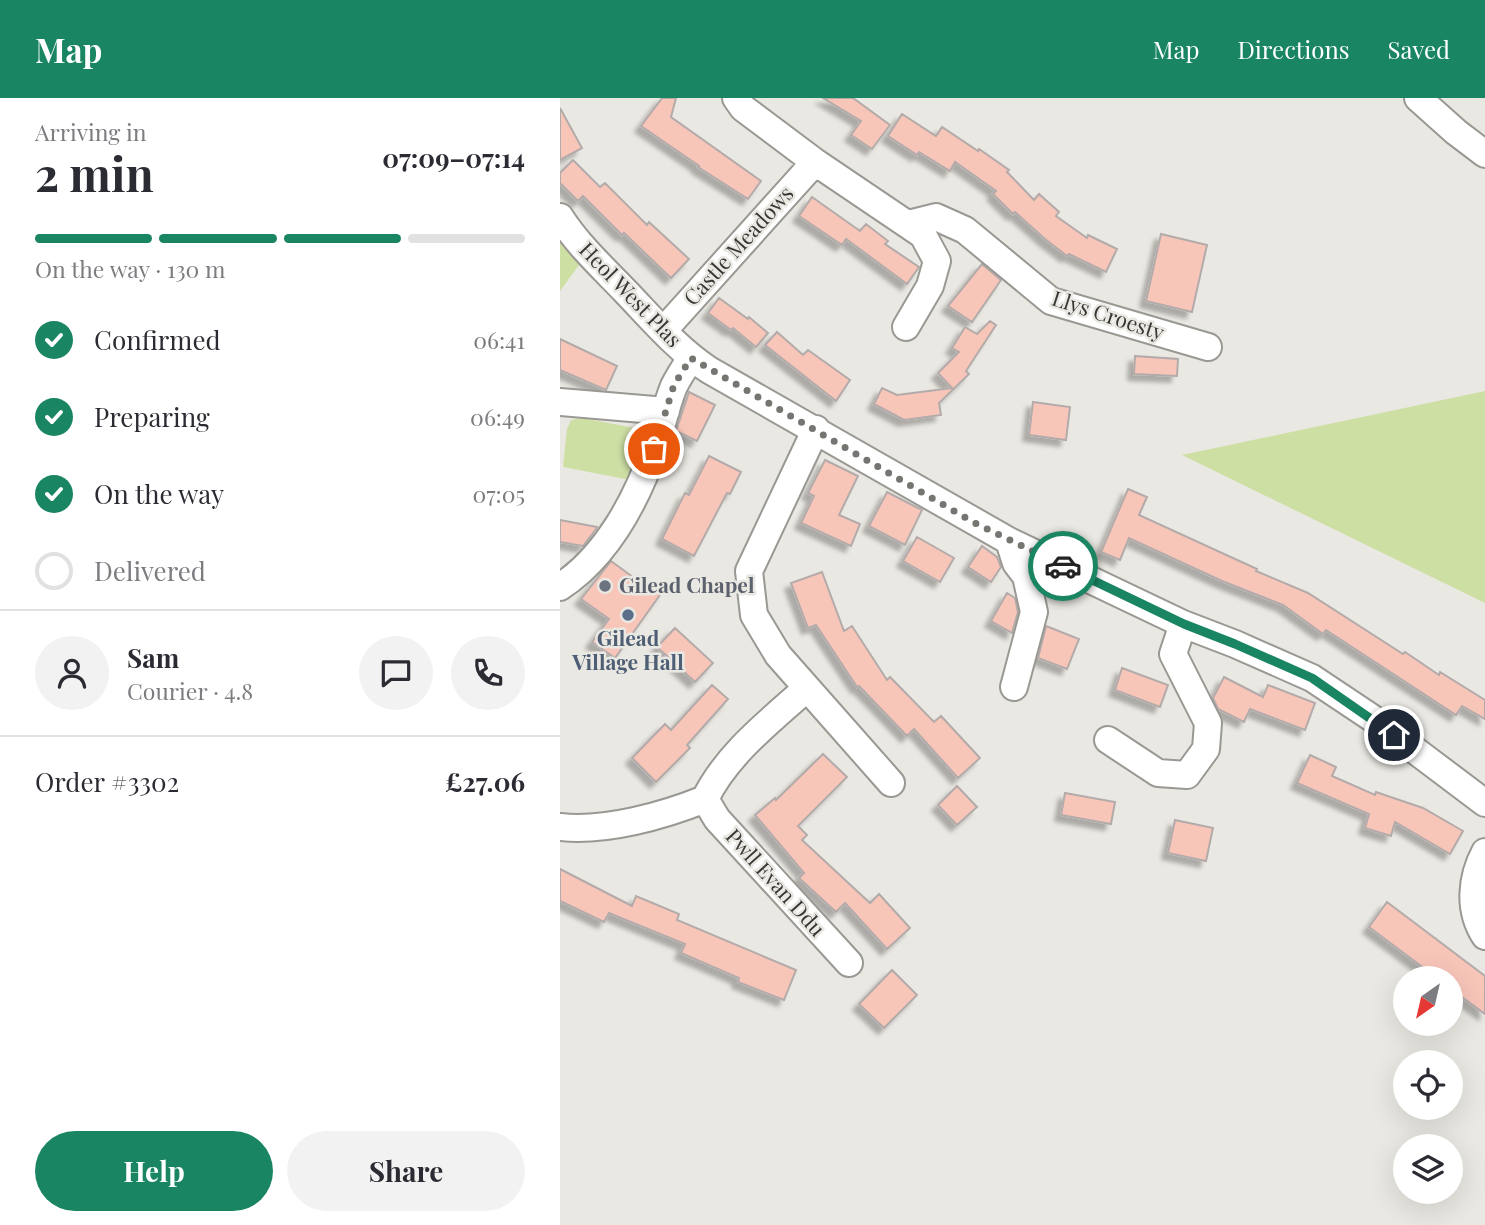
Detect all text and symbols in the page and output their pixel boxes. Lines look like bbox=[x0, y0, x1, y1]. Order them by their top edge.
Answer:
text: Map bbox=[35, 27, 102, 71]
text: Map bbox=[1153, 33, 1199, 65]
text: Directions bbox=[1237, 33, 1350, 65]
text: Saved bbox=[1388, 33, 1450, 65]
text: Arriving in bbox=[35, 116, 147, 147]
text: 07:09–07:14 bbox=[382, 140, 525, 175]
text: 2 min bbox=[35, 142, 154, 204]
street label: Castle Meadows bbox=[676, 179, 799, 310]
street label: Heol West Plas bbox=[574, 235, 689, 352]
text: On the way · 130 m bbox=[35, 253, 226, 284]
street label: Llys Croesty bbox=[1049, 283, 1169, 346]
icon: check bbox=[35, 321, 73, 359]
text: Confirmed bbox=[94, 322, 221, 357]
text: 06:41 bbox=[473, 324, 525, 355]
icon: check bbox=[35, 398, 73, 436]
text: Preparing bbox=[94, 399, 210, 434]
text: 06:49 bbox=[470, 401, 525, 432]
pin bbox=[624, 419, 684, 479]
icon: bag bbox=[635, 430, 673, 468]
icon: check bbox=[35, 475, 73, 513]
text: On the way bbox=[94, 476, 224, 511]
text: 07:05 bbox=[472, 478, 525, 509]
courier bbox=[1028, 531, 1098, 601]
icon: car bbox=[1044, 547, 1082, 585]
text: Delivered bbox=[94, 553, 206, 588]
place label: Gilead Chapel bbox=[619, 570, 755, 598]
marker: Gilead Chapel bbox=[597, 578, 613, 594]
marker: Gilead Village Hall bbox=[620, 607, 636, 623]
place label: Gilead Village Hall bbox=[571, 623, 684, 675]
button: person bbox=[35, 636, 109, 710]
button: chat bbox=[359, 636, 433, 710]
button: phone bbox=[451, 636, 525, 710]
text: Sam bbox=[127, 640, 179, 675]
text: Courier · 4.8 bbox=[127, 675, 253, 706]
pin bbox=[1364, 705, 1424, 765]
icon: home bbox=[1375, 716, 1413, 754]
text: Order #3302 bbox=[35, 764, 179, 799]
text: £27.06 bbox=[445, 764, 525, 799]
street label: Pwll Evan Ddu bbox=[721, 822, 832, 942]
north arrow bbox=[1393, 966, 1463, 1036]
map controls bbox=[1393, 966, 1463, 1204]
button: locate bbox=[1393, 1050, 1463, 1120]
button: Help bbox=[35, 1131, 273, 1211]
button: Share bbox=[287, 1131, 525, 1211]
button: layers bbox=[1393, 1134, 1463, 1204]

